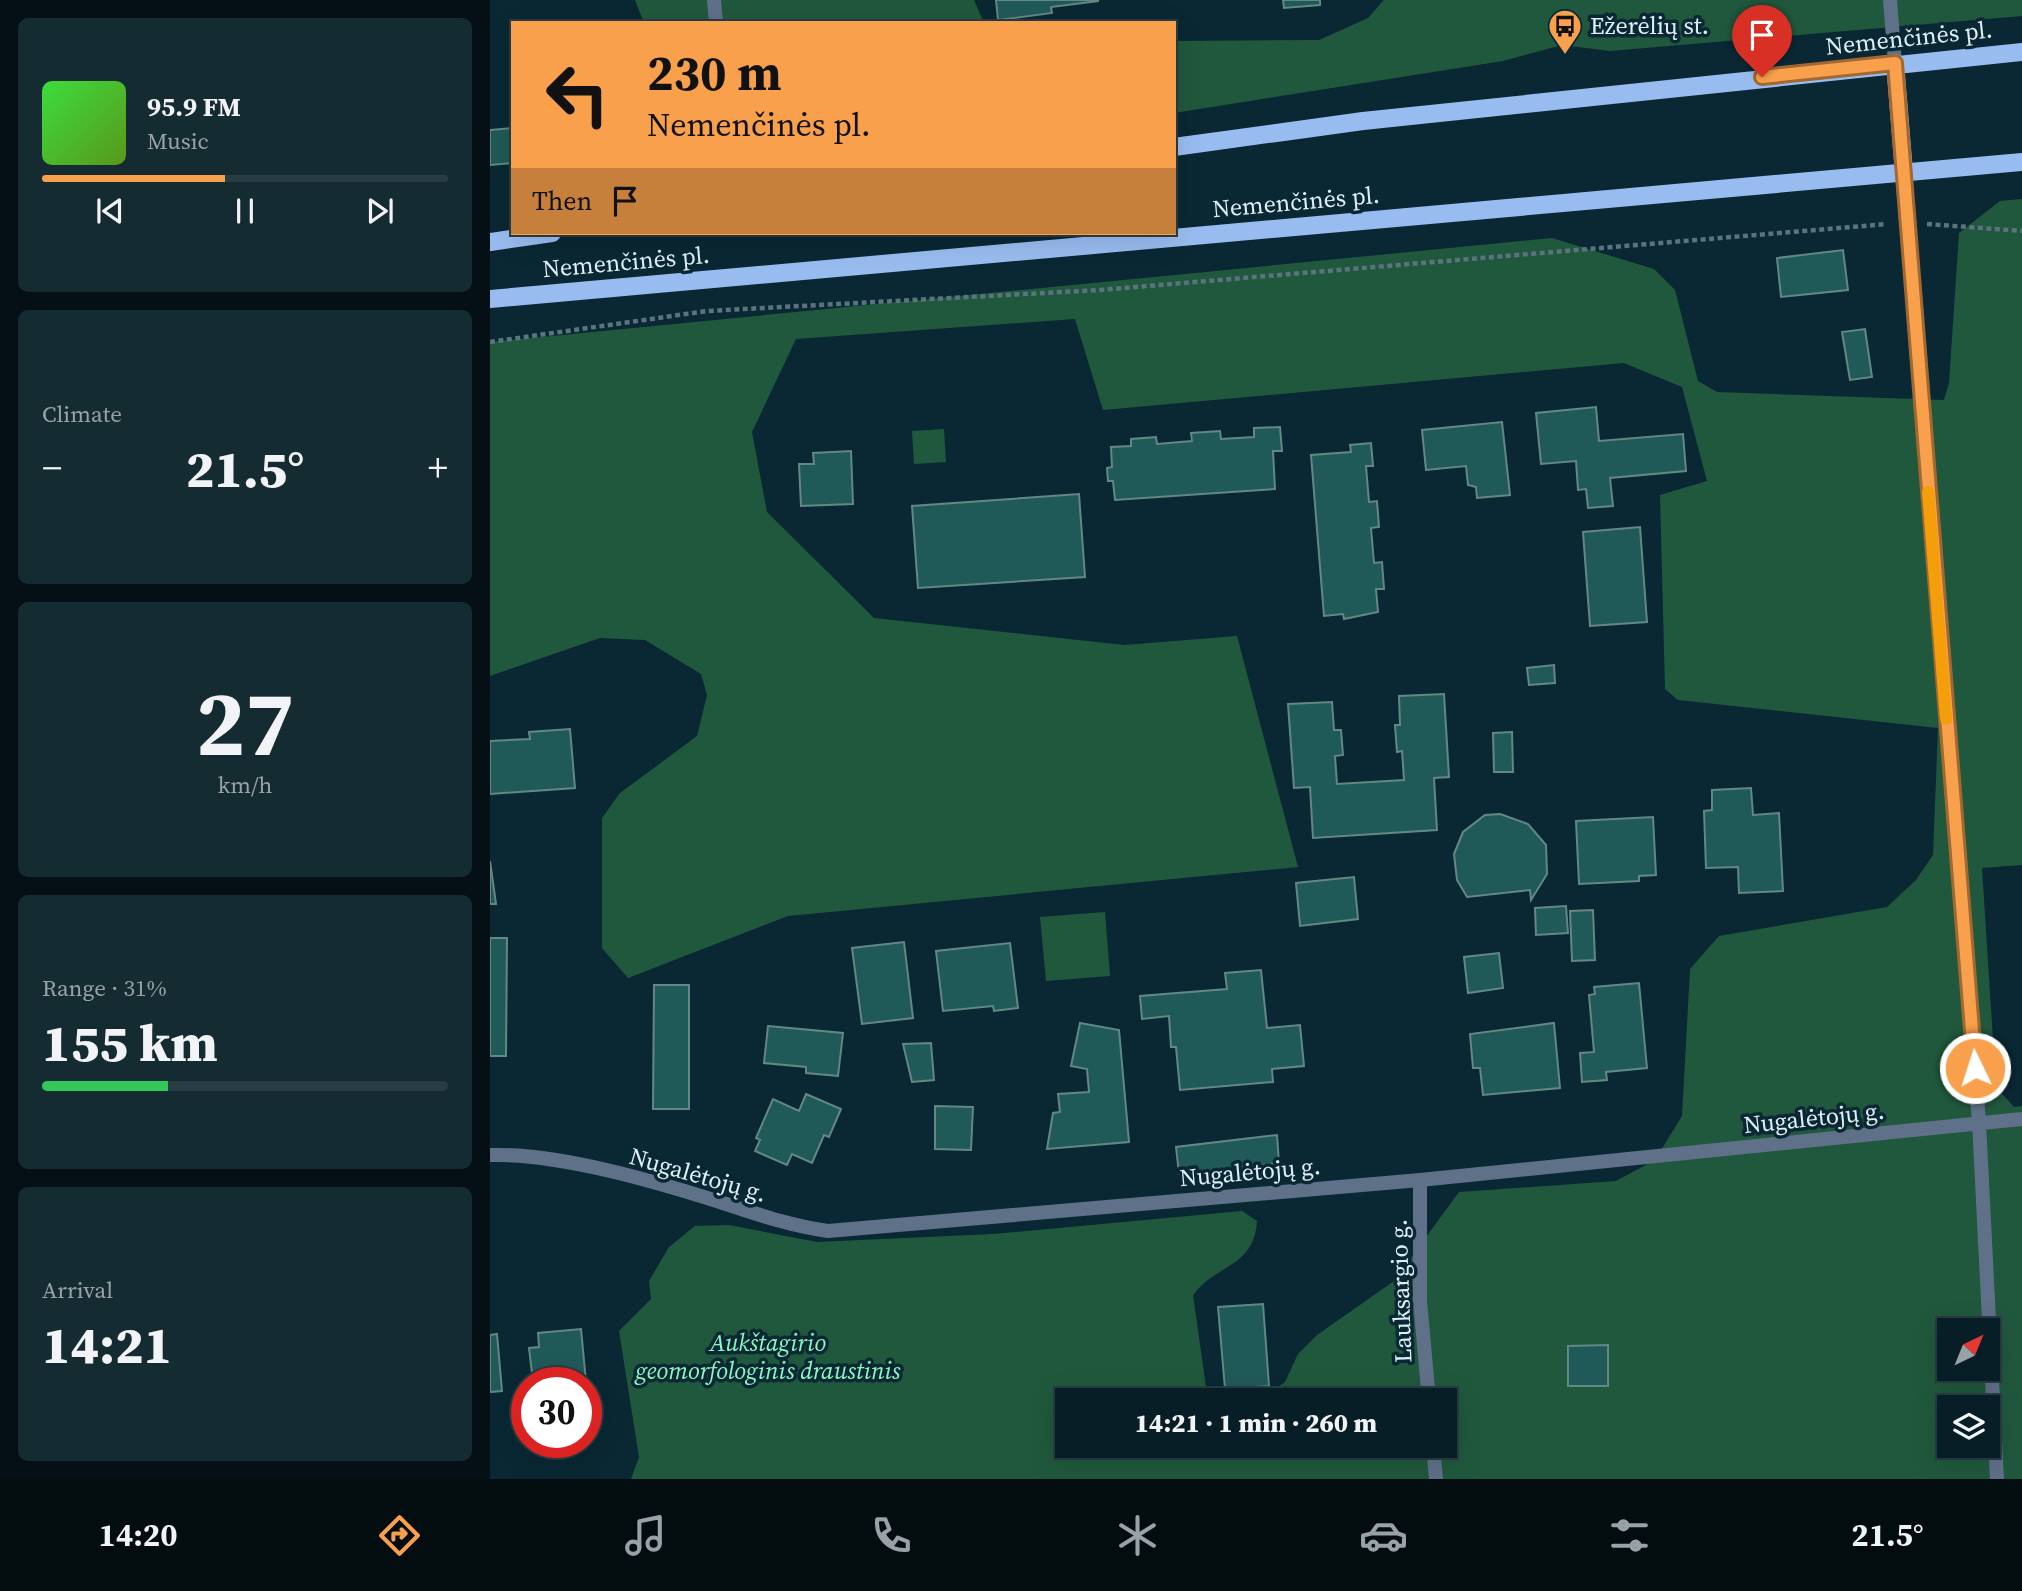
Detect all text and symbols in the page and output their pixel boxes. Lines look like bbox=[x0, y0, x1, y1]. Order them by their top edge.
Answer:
pin bbox=[1732, 5, 1792, 77]
bus stop icon: Ežerėlių st. bbox=[1546, 7, 1584, 56]
place label: Ežerėlių st. bbox=[1590, 9, 1709, 42]
street label: Nemenčinės pl. bbox=[1824, 12, 1994, 63]
icon: arrive bbox=[1743, 16, 1781, 54]
text: 230 m bbox=[647, 39, 782, 106]
icon: left bbox=[532, 49, 623, 140]
text: 95.9 FM bbox=[147, 89, 241, 125]
text: Nemenčinės pl. bbox=[647, 103, 871, 147]
text: Music bbox=[147, 125, 209, 157]
street label: Nemenčinės pl. bbox=[1211, 178, 1381, 225]
icon: arrive bbox=[606, 182, 644, 220]
text: Then bbox=[532, 183, 592, 219]
icon: previous bbox=[91, 192, 129, 230]
icon: pause bbox=[226, 192, 264, 230]
icon: next bbox=[361, 192, 399, 230]
street label: Nemenčinės pl. bbox=[541, 238, 711, 285]
text: Climate bbox=[42, 398, 122, 430]
text: 21.5° bbox=[186, 433, 304, 504]
text: − bbox=[42, 442, 62, 494]
text: + bbox=[428, 442, 448, 494]
text: 27 bbox=[196, 661, 294, 785]
text: km/h bbox=[218, 769, 272, 801]
text: Range · 31% bbox=[42, 972, 167, 1004]
text: 155 km bbox=[42, 1007, 218, 1078]
position arrow bbox=[1938, 1031, 2012, 1105]
street label: Nugalėtojų g. bbox=[1742, 1094, 1886, 1141]
street label: Nugalėtojų g. bbox=[626, 1139, 771, 1210]
street label: Nugalėtojų g. bbox=[1178, 1149, 1322, 1194]
street label: Lauksargio g. bbox=[1382, 1219, 1419, 1363]
text: Arrival bbox=[42, 1274, 113, 1306]
text: 14:21 bbox=[42, 1309, 172, 1380]
north arrow bbox=[1937, 1318, 2000, 1381]
map controls bbox=[1937, 1318, 2000, 1458]
park label: Aukštagirio geomorfologinis draustinis bbox=[634, 1326, 901, 1387]
speed limit sign: 30 bbox=[511, 1367, 602, 1458]
button: layers bbox=[1937, 1395, 2000, 1458]
text: 14:21 · 1 min · 260 m bbox=[1135, 1405, 1377, 1441]
icon: directions bbox=[375, 1511, 424, 1560]
icon: music bbox=[621, 1511, 670, 1560]
icon: phone bbox=[867, 1511, 916, 1560]
icon: climate bbox=[1113, 1511, 1162, 1560]
icon: car bbox=[1359, 1511, 1408, 1560]
icon: filters bbox=[1605, 1511, 1654, 1560]
text: 14:20 bbox=[99, 1513, 178, 1557]
text: 21.5° bbox=[1851, 1513, 1923, 1557]

